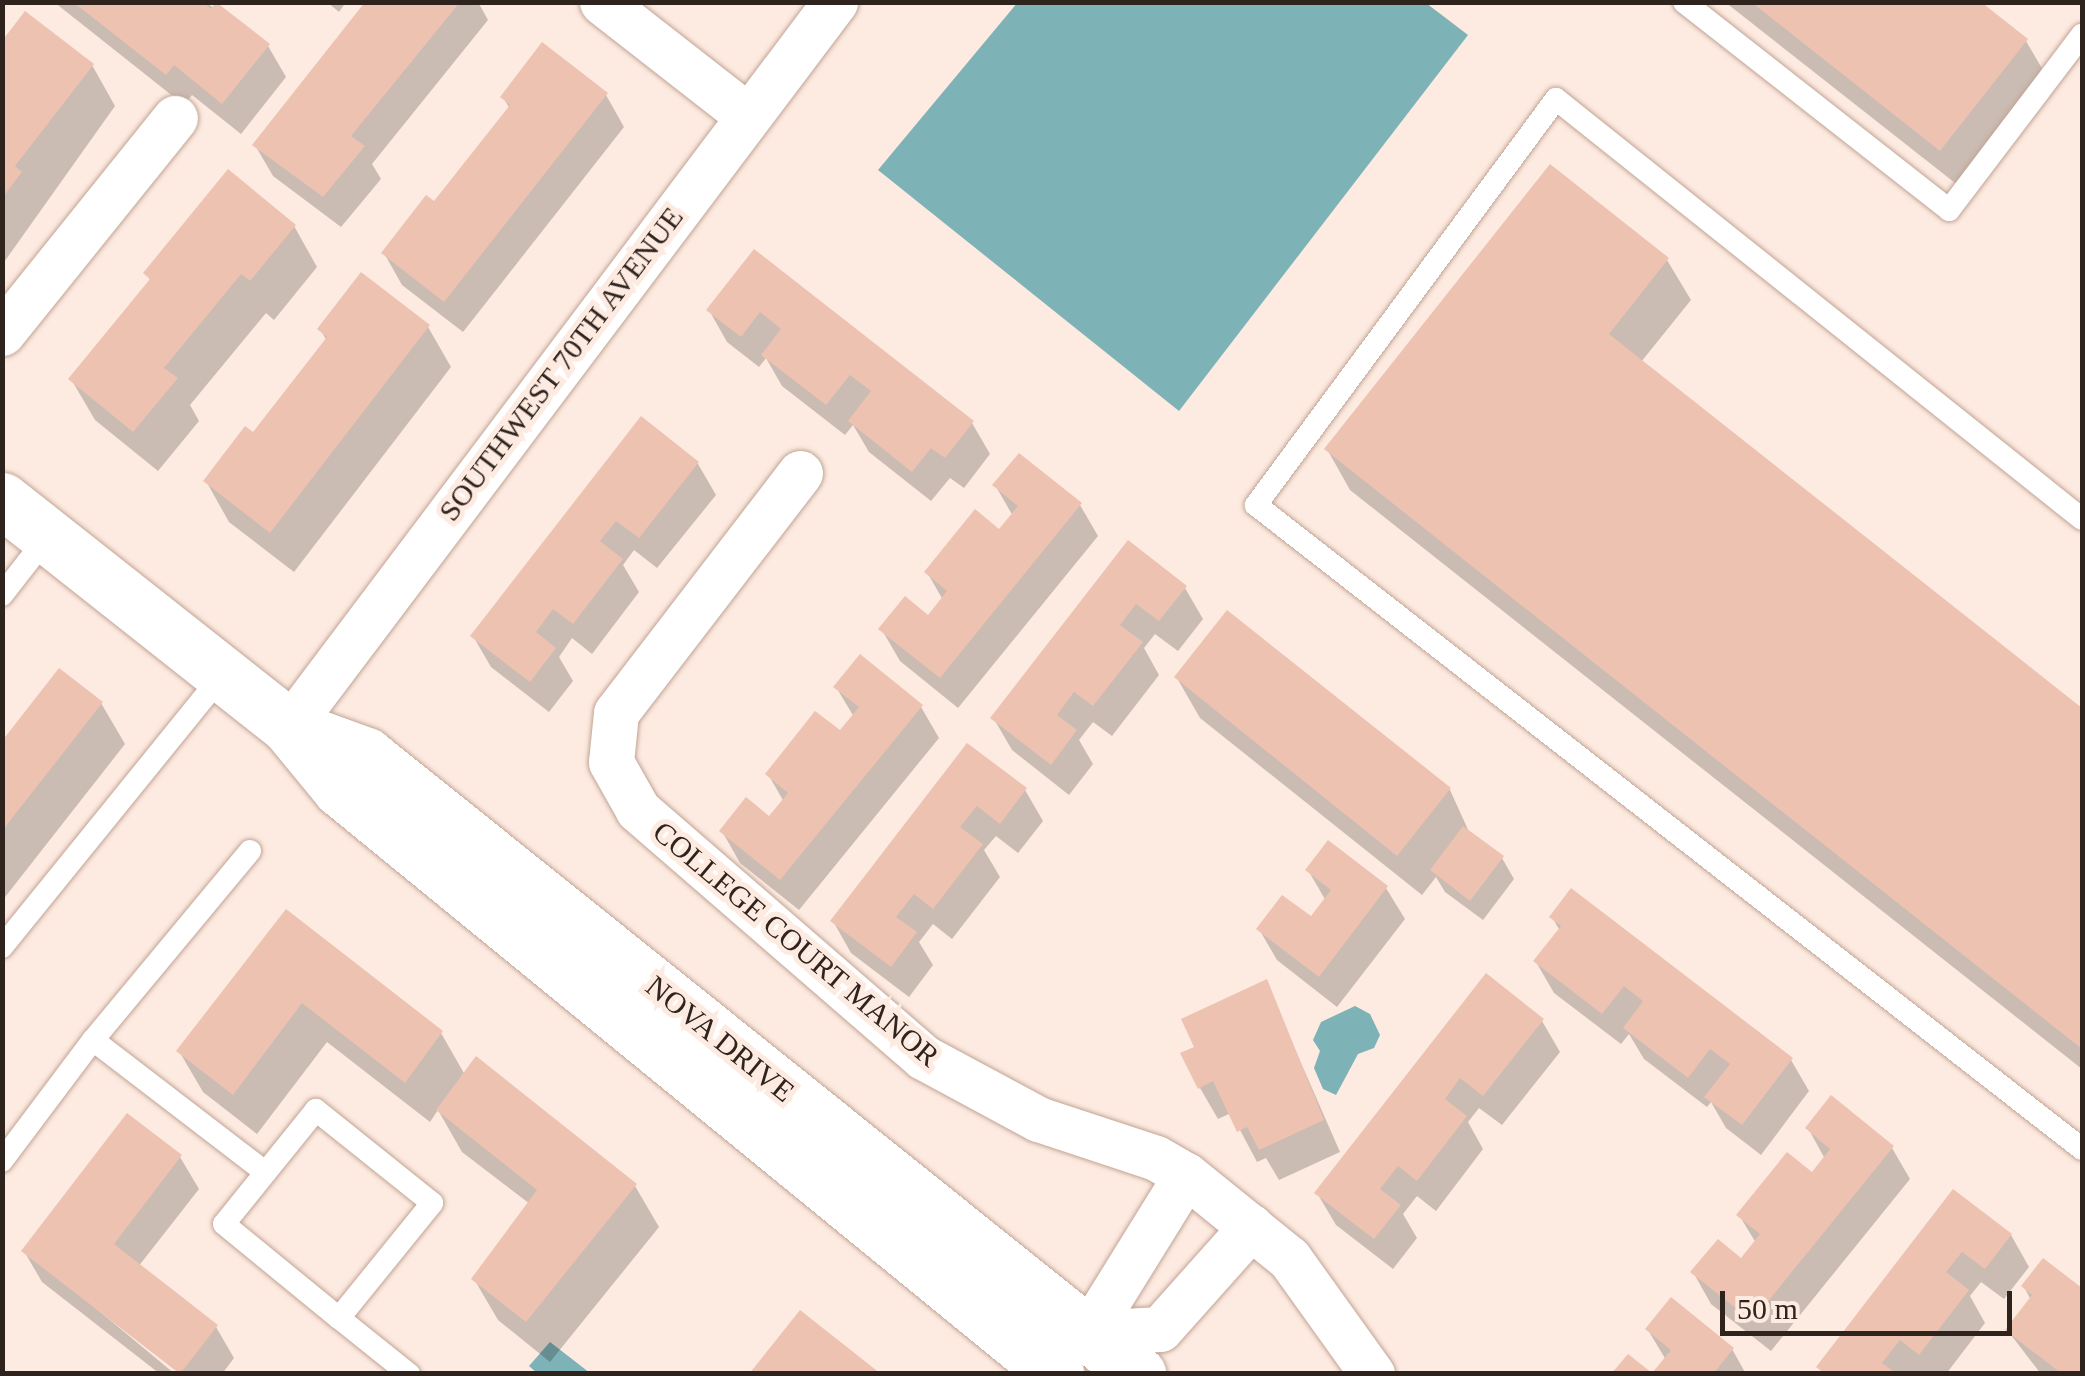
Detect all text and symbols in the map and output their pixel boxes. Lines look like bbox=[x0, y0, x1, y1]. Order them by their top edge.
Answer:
street label: SOUTHWEST 70TH AVENUE bbox=[430, 199, 692, 529]
street label: COLLEGE COURT MANOR bbox=[645, 813, 947, 1075]
street label: NOVA DRIVE bbox=[638, 968, 802, 1110]
scale bar bbox=[1725, 1271, 2018, 1333]
text: 50 m bbox=[1737, 1292, 1798, 1325]

